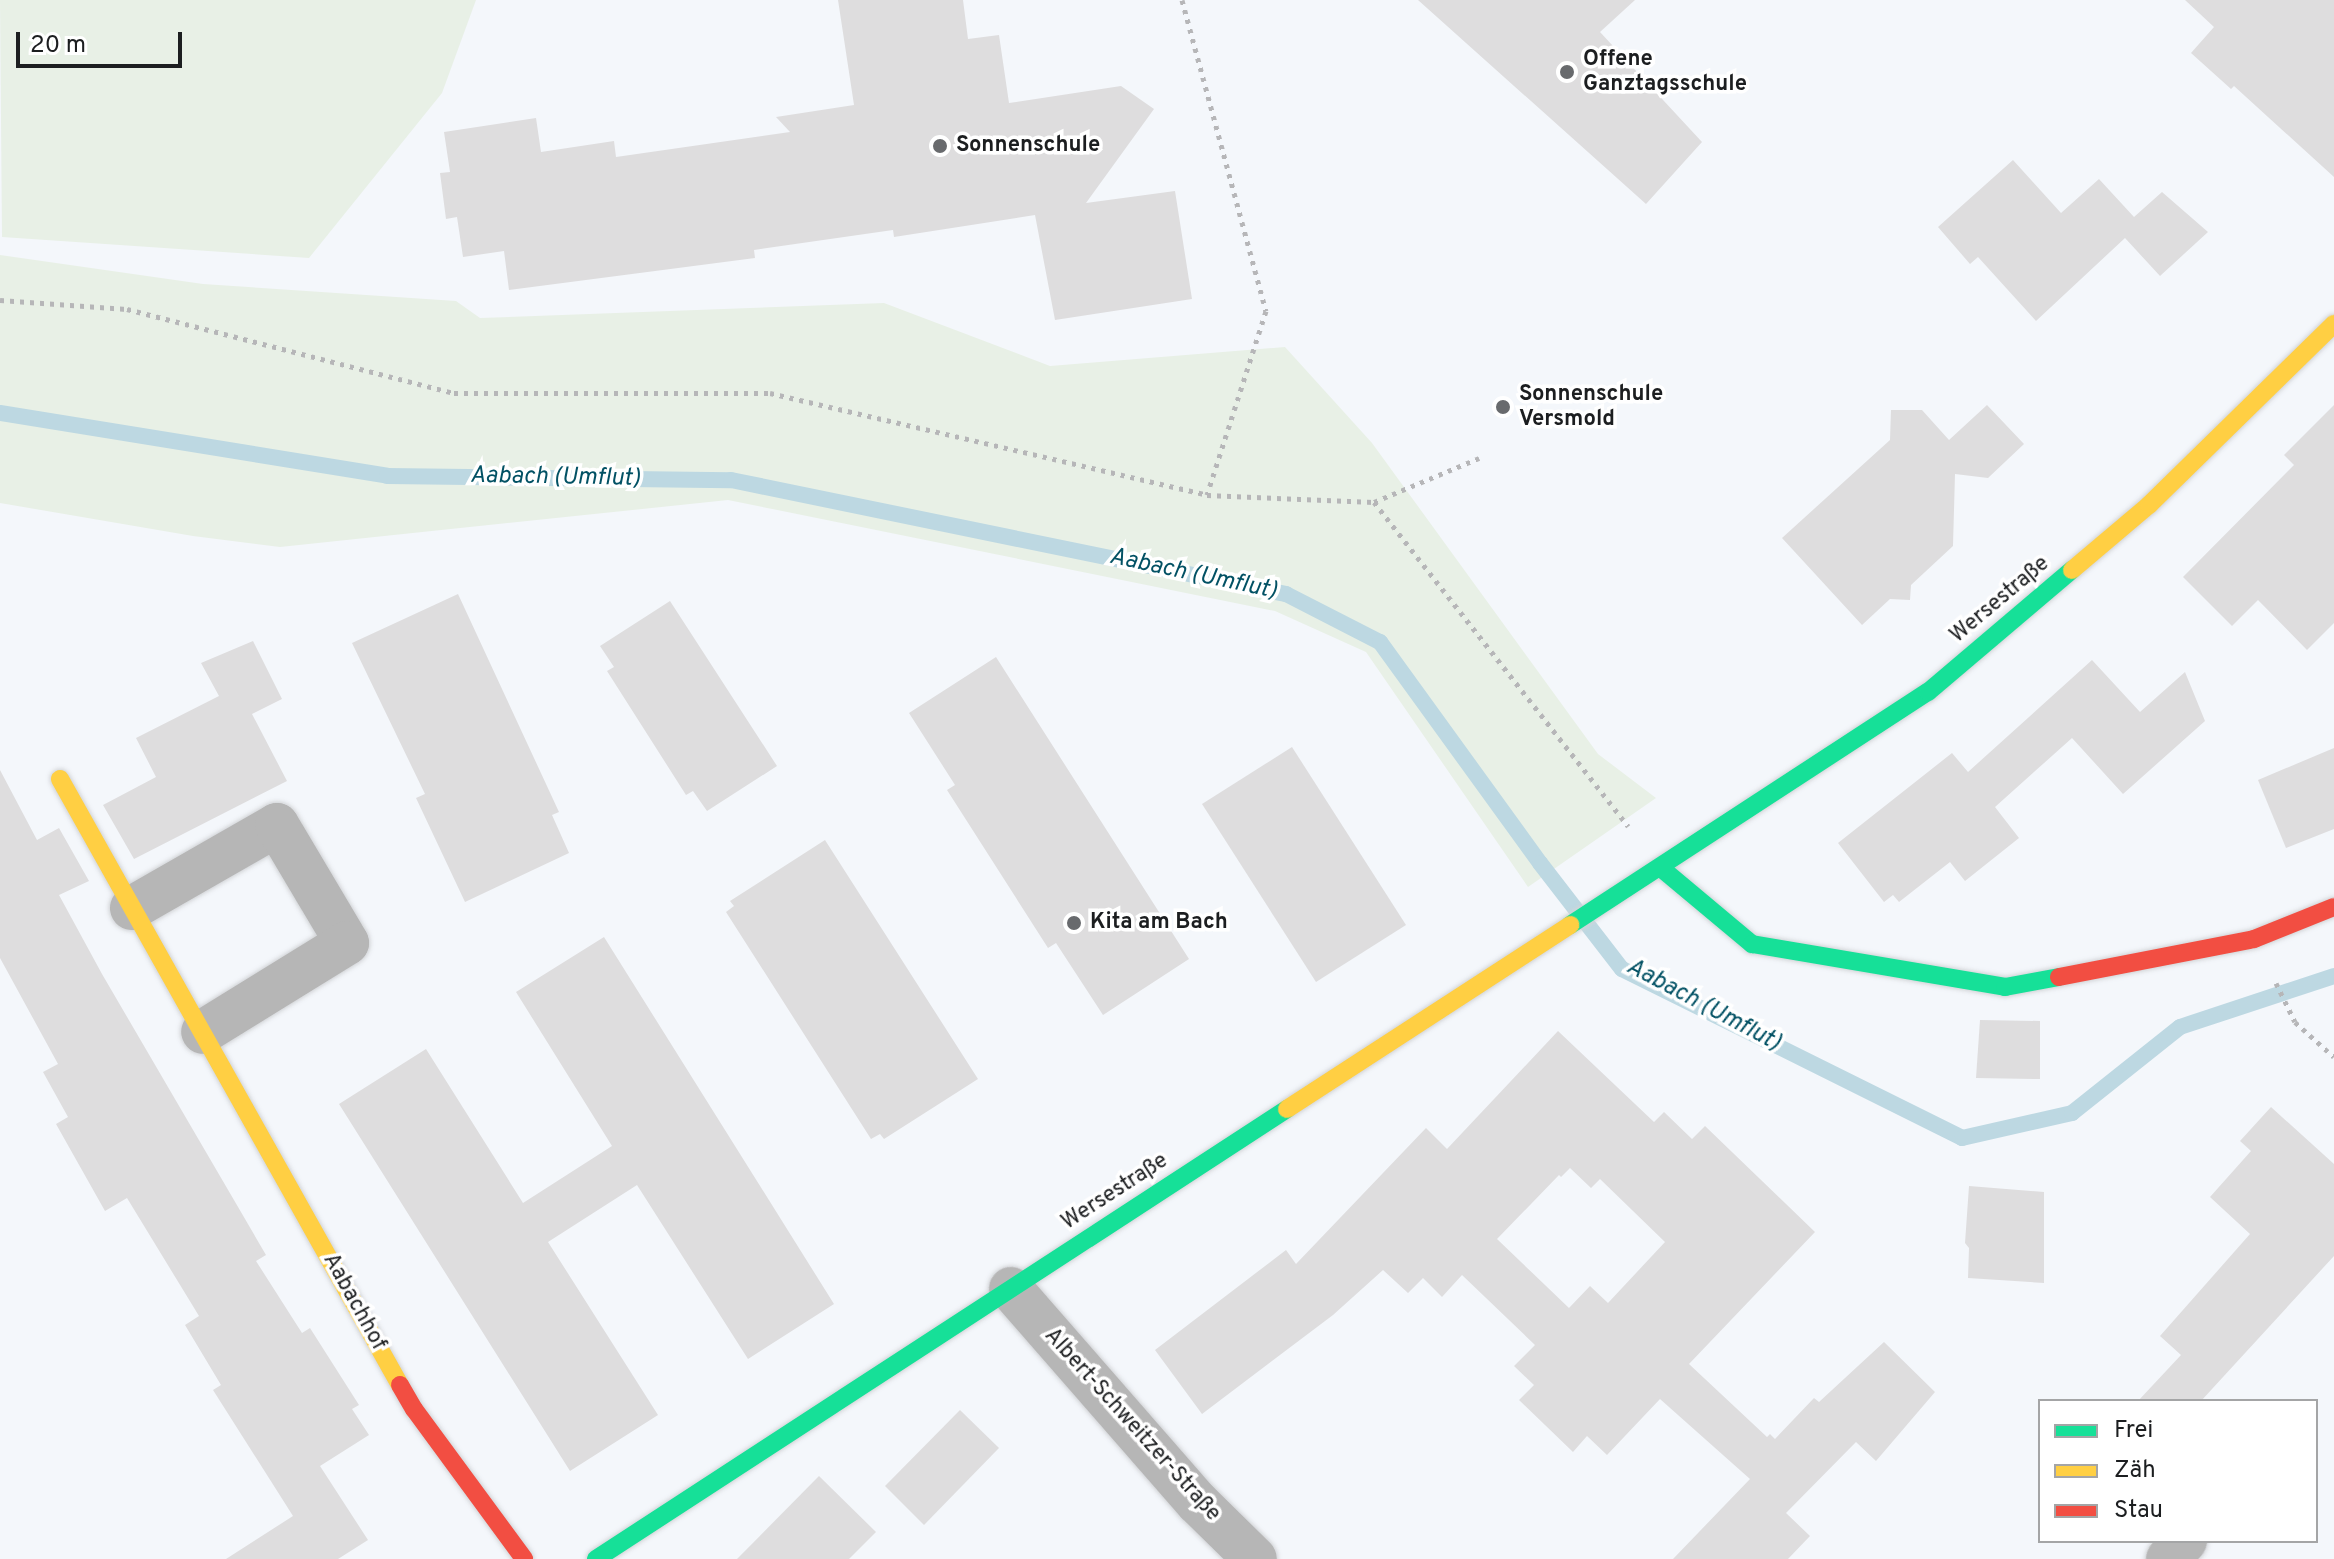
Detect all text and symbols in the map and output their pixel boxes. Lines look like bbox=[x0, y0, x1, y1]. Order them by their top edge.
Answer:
scale bar bbox=[20, 16, 186, 66]
text: 20 m bbox=[30, 31, 86, 61]
place label: Offene Ganztagsschule bbox=[1583, 46, 1747, 98]
marker: Offene Ganztagsschule bbox=[1558, 63, 1576, 81]
place label: Sonnenschule bbox=[956, 133, 1100, 159]
marker: Sonnenschule bbox=[931, 137, 949, 155]
place label: Sonnenschule Versmold bbox=[1519, 381, 1663, 432]
marker: Sonnenschule Versmold bbox=[1494, 398, 1512, 416]
water label: Aabach (Umflut) bbox=[470, 462, 640, 494]
water label: Aabach (Umflut) bbox=[1107, 543, 1279, 607]
street label: Wersestraße bbox=[1945, 551, 2055, 649]
place label: Kita am Bach bbox=[1090, 910, 1228, 936]
marker: Kita am Bach bbox=[1065, 914, 1083, 932]
water label: Aabach (Umflut) bbox=[1621, 953, 1785, 1059]
street label: Wersestraße bbox=[1057, 1148, 1173, 1236]
street label: Aabachhof bbox=[317, 1249, 391, 1355]
street label: Albert-Schweitzer-Straße bbox=[1038, 1323, 1226, 1527]
legend bbox=[2038, 1399, 2318, 1543]
text: Frei bbox=[2114, 1416, 2153, 1446]
text: Zäh bbox=[2114, 1456, 2156, 1486]
text: Stau bbox=[2114, 1496, 2163, 1526]

